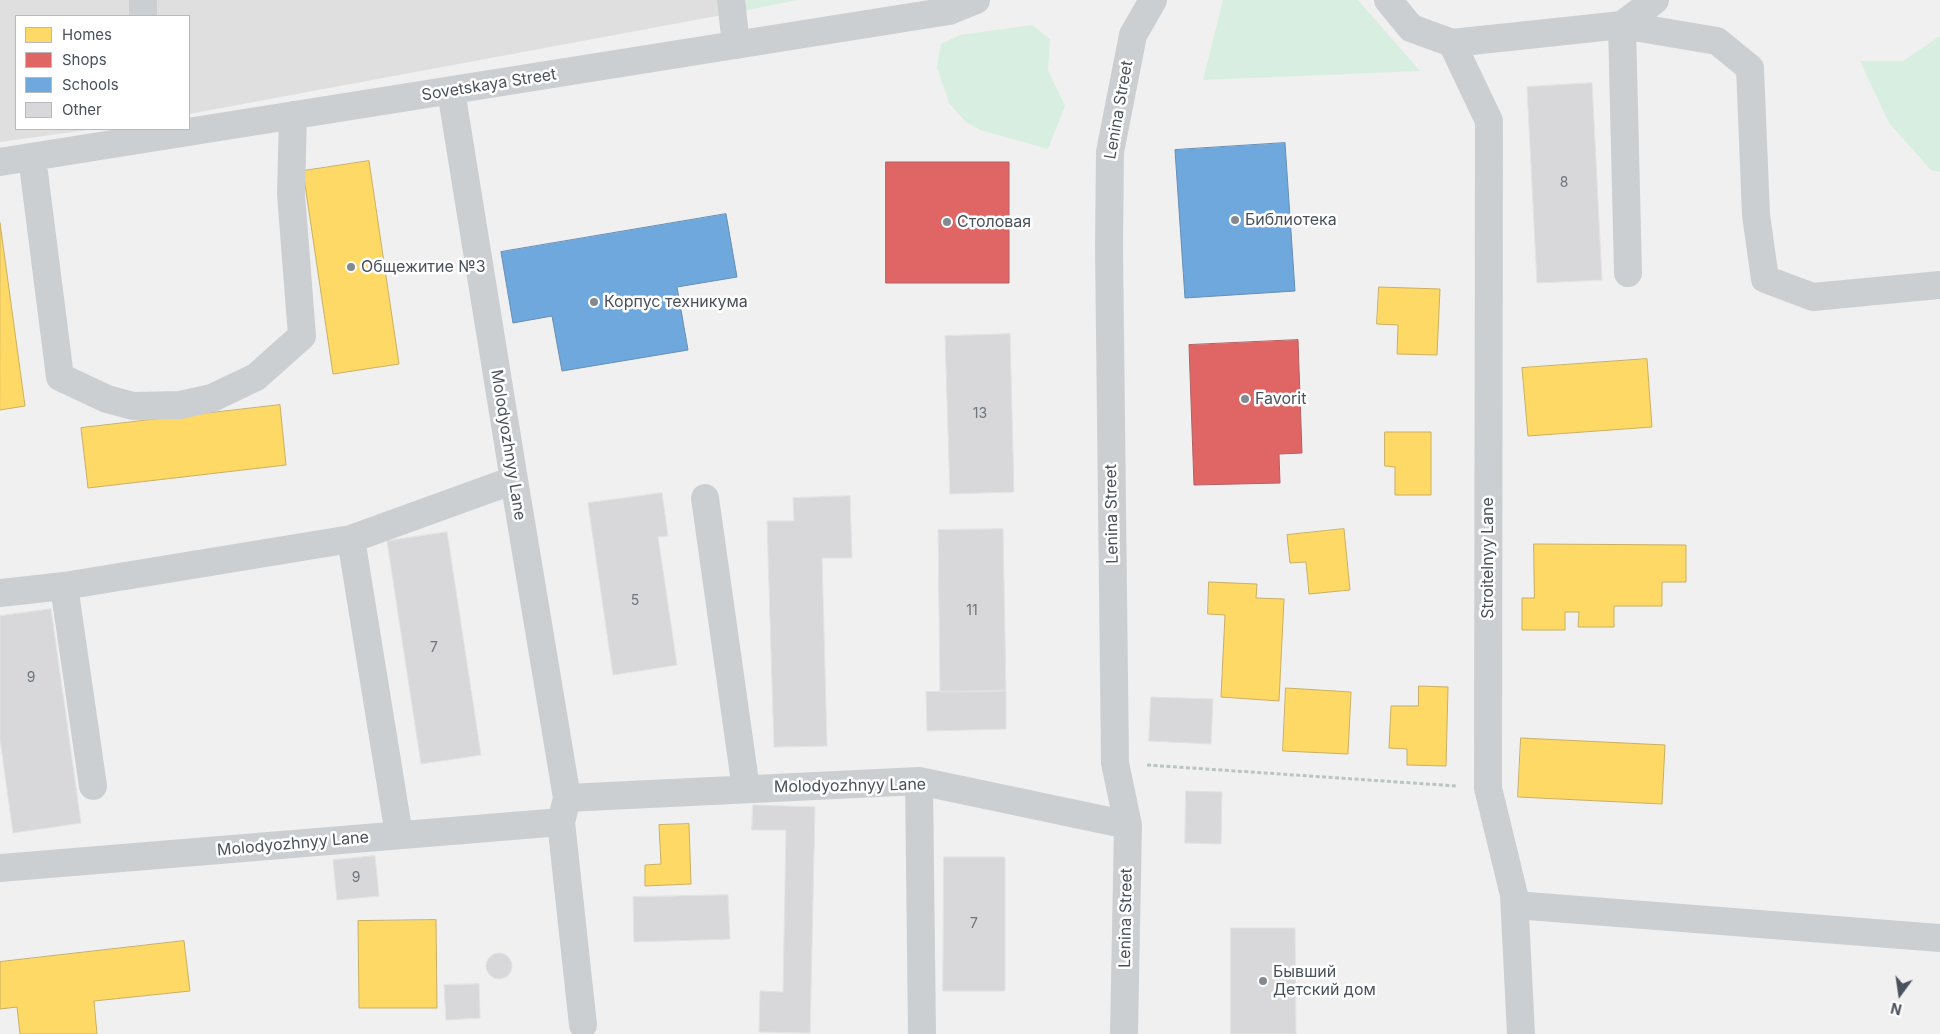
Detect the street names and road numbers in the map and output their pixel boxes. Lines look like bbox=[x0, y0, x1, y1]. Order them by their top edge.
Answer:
street label: Lenina Street bbox=[1101, 59, 1137, 161]
street label: Sovetskaya Street bbox=[420, 65, 558, 105]
street label: Molodyozhnyy Lane bbox=[487, 368, 529, 522]
street label: Lenina Street bbox=[1102, 464, 1122, 564]
street label: Stroitelnyy Lane bbox=[1478, 497, 1498, 619]
street label: Molodyozhnyy Lane bbox=[774, 775, 926, 797]
street label: Molodyozhnyy Lane bbox=[216, 828, 370, 860]
street label: Lenina Street bbox=[1116, 868, 1136, 968]

